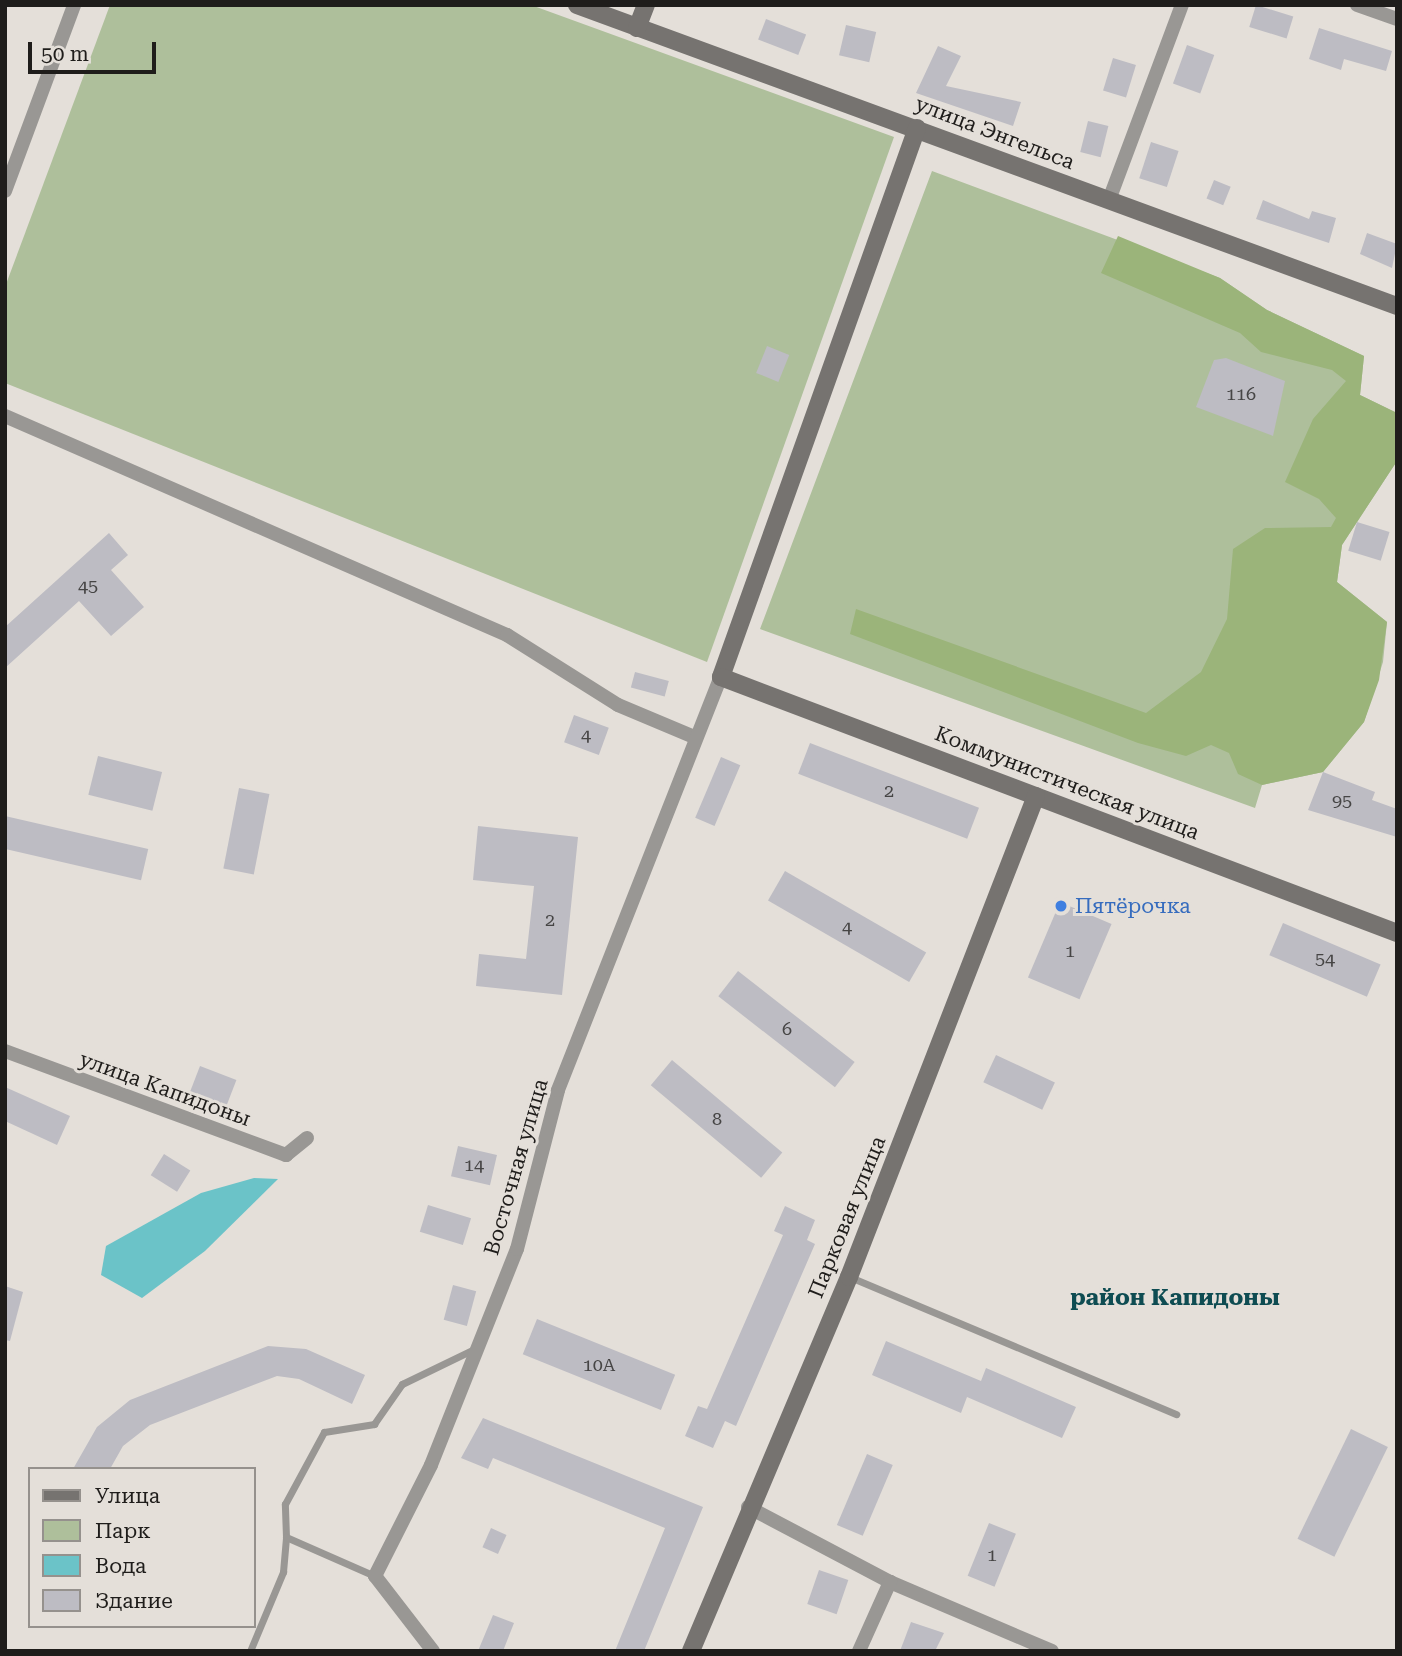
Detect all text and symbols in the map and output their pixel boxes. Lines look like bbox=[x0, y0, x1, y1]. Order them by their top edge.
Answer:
scale bar bbox=[32, 28, 159, 72]
text: 50 m bbox=[41, 42, 89, 66]
street label: улица Энгельса bbox=[912, 91, 1078, 175]
house number: 116 bbox=[1226, 383, 1256, 405]
house number: 45 bbox=[78, 575, 98, 597]
street label: Коммунистическая улица bbox=[931, 721, 1203, 845]
house number: 4 bbox=[581, 724, 591, 746]
house number: 2 bbox=[884, 780, 894, 802]
house number: 95 bbox=[1332, 790, 1352, 812]
place label: Пятёрочка bbox=[1075, 893, 1191, 919]
marker: Пятёрочка bbox=[1053, 898, 1069, 914]
house number: 2 bbox=[545, 909, 555, 931]
house number: 4 bbox=[842, 916, 852, 938]
house number: 1 bbox=[1065, 940, 1075, 962]
house number: 54 bbox=[1315, 948, 1335, 970]
house number: 6 bbox=[782, 1018, 792, 1040]
street label: улица Капидоны bbox=[76, 1046, 254, 1132]
street label: Восточная улица bbox=[479, 1076, 553, 1258]
house number: 8 bbox=[712, 1108, 722, 1130]
street label: Парковая улица bbox=[803, 1132, 891, 1302]
house number: 14 bbox=[464, 1154, 484, 1176]
district label: район Капидоны bbox=[1070, 1284, 1280, 1312]
house number: 10А bbox=[583, 1354, 615, 1376]
legend bbox=[28, 1467, 256, 1628]
text: Улица bbox=[95, 1484, 160, 1508]
text: Парк bbox=[95, 1519, 151, 1543]
house number: 1 bbox=[987, 1544, 997, 1566]
text: Вода bbox=[95, 1554, 147, 1578]
text: Здание bbox=[95, 1589, 173, 1613]

